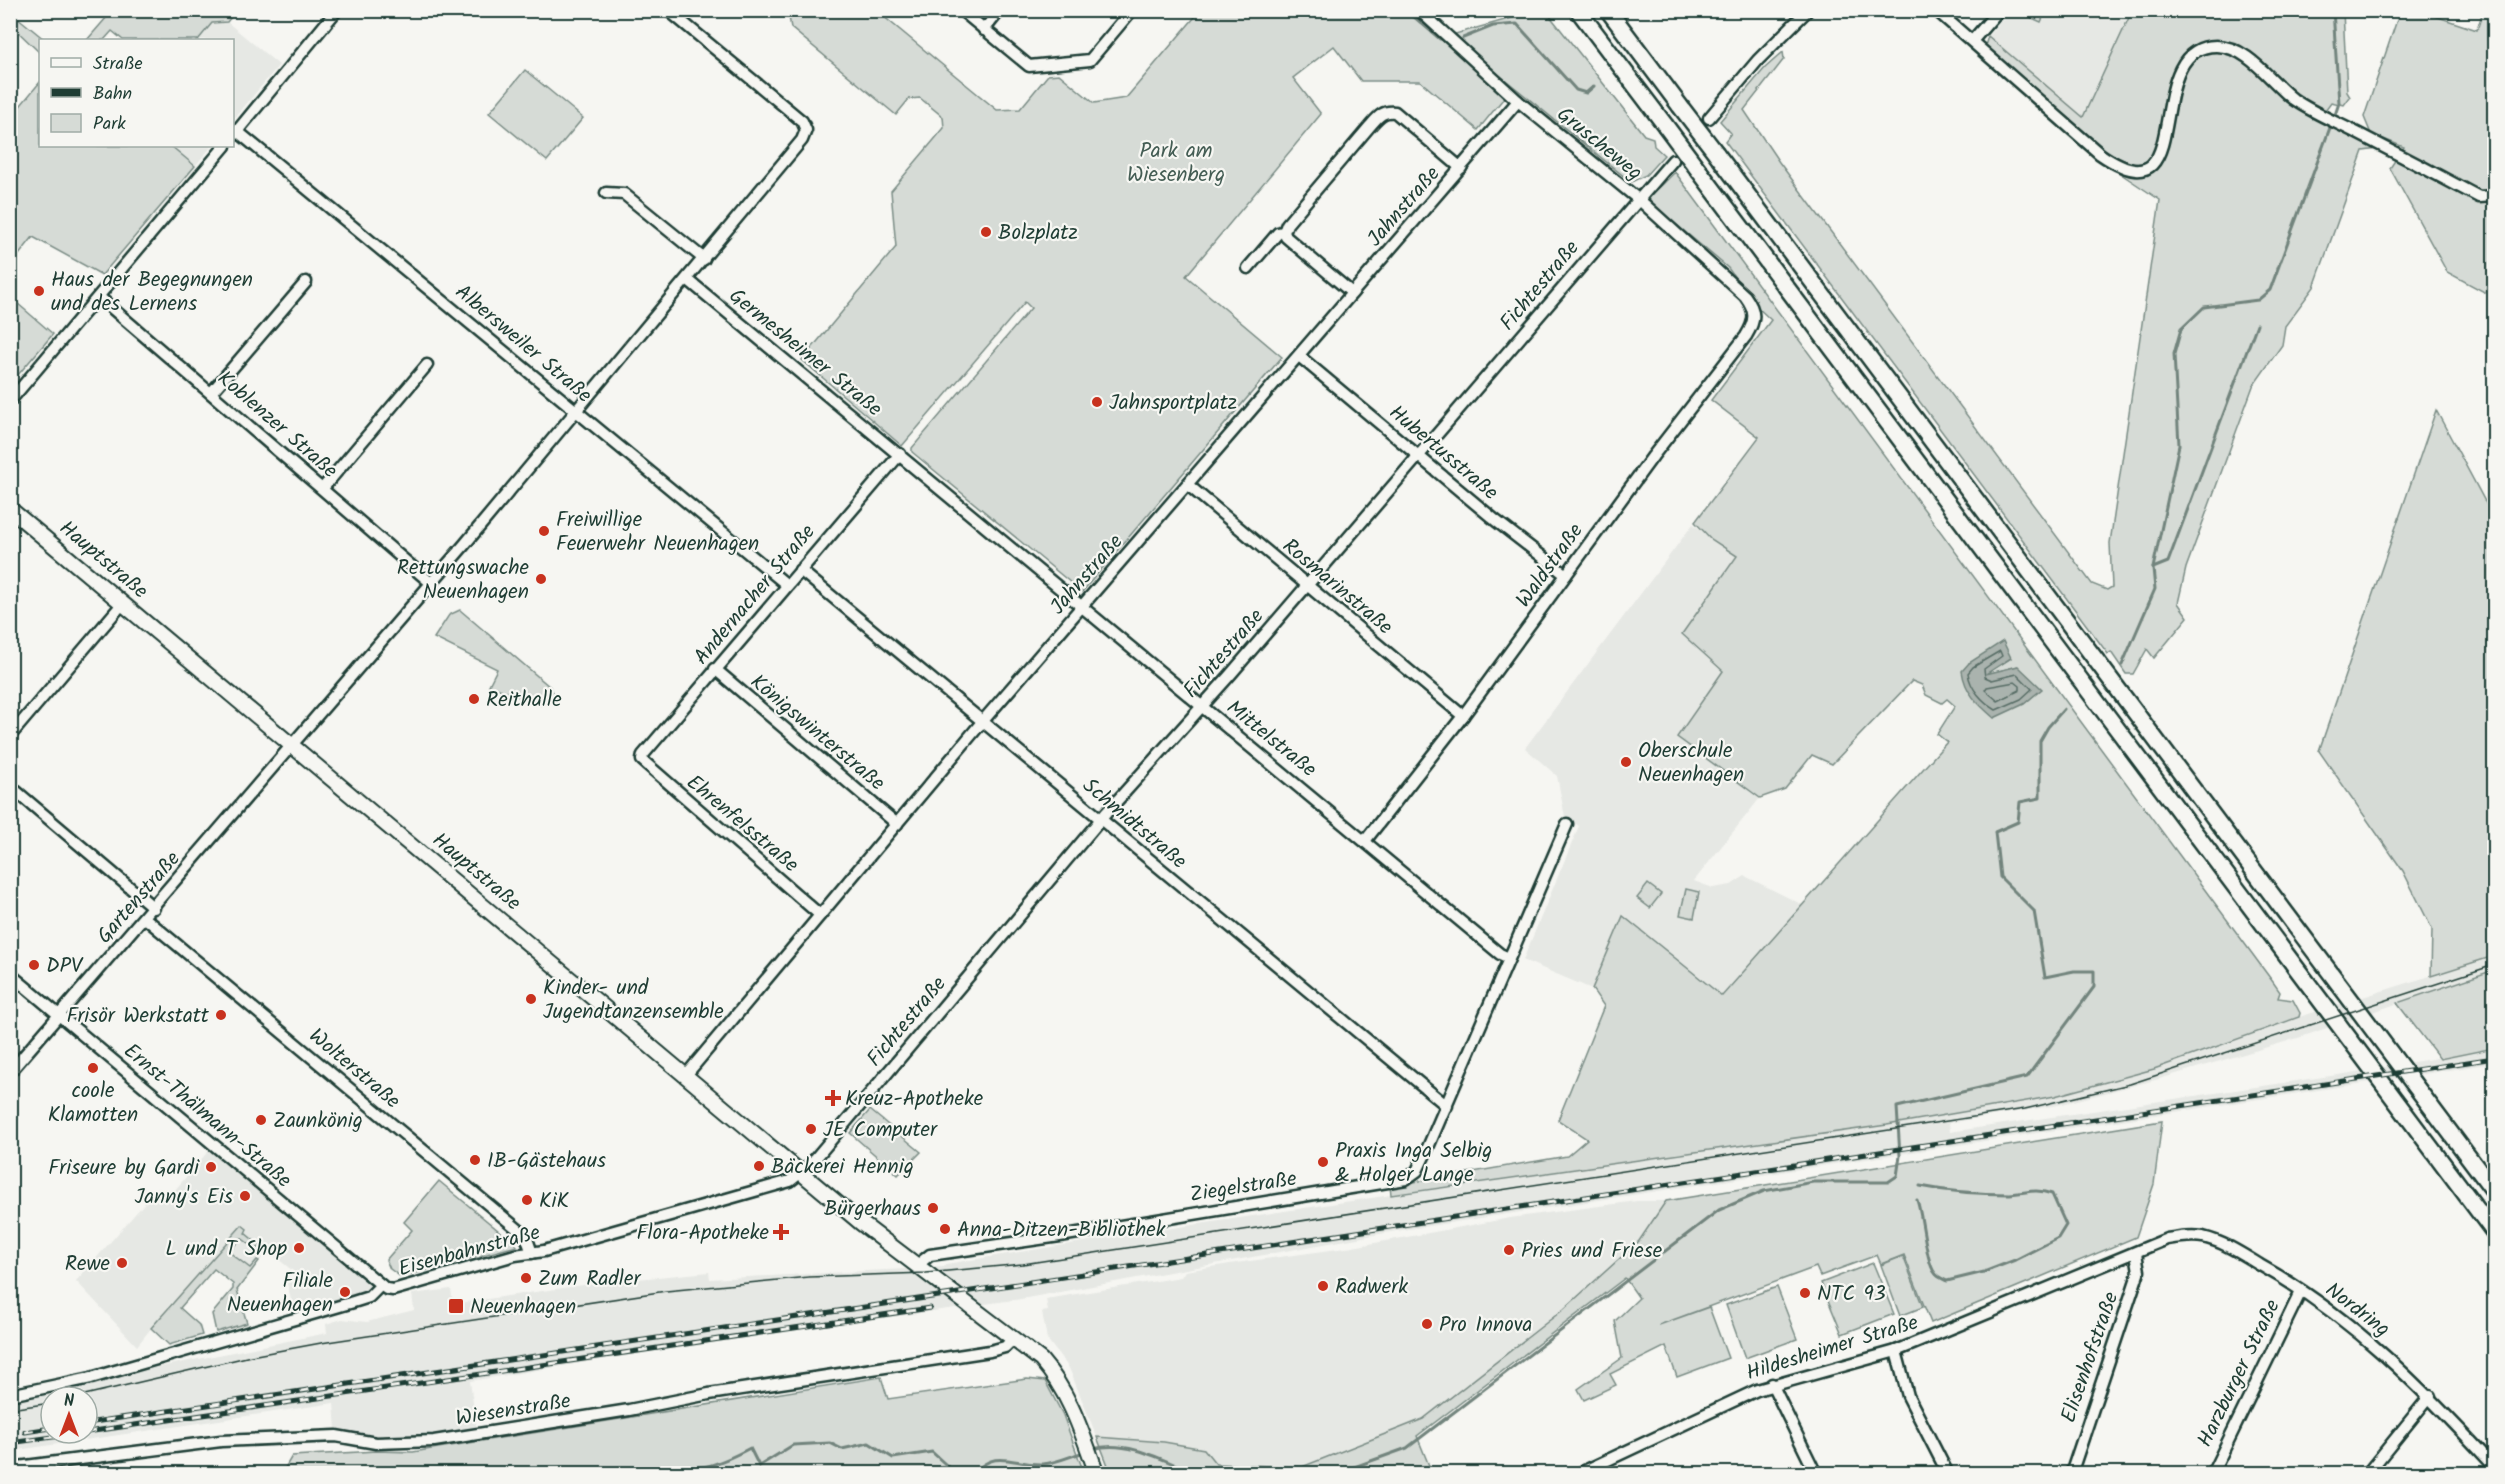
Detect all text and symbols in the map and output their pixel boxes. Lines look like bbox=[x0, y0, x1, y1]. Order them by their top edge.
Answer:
legend bbox=[39, 39, 234, 147]
text: Straße bbox=[93, 50, 143, 79]
text: Bahn bbox=[93, 80, 132, 109]
street label: Gruscheweg bbox=[1549, 99, 1649, 189]
text: Park bbox=[93, 110, 126, 139]
park label: Park am Wiesenberg bbox=[1127, 135, 1225, 192]
street label: Jahnstraße bbox=[1360, 159, 1449, 255]
place label: Bolzplatz bbox=[998, 217, 1078, 250]
marker: Bolzplatz bbox=[979, 225, 993, 239]
street label: Fichtestraße bbox=[1492, 233, 1588, 339]
place label: Haus der Begegnungen und des Lernens bbox=[51, 264, 253, 321]
street label: Albersweiler Straße bbox=[447, 277, 599, 412]
street label: Germesheimer Straße bbox=[721, 281, 889, 426]
marker: Haus der Begegnungen und des Lernens bbox=[32, 284, 46, 298]
street label: Koblenzer Straße bbox=[209, 363, 345, 487]
place label: Jahnsportplatz bbox=[1109, 387, 1237, 420]
marker: Jahnsportplatz bbox=[1090, 395, 1104, 409]
street label: Hubertusstraße bbox=[1381, 397, 1506, 509]
place label: Freiwillige Feuerwehr Neuenhagen bbox=[556, 504, 759, 561]
street label: Hauptstraße bbox=[51, 513, 155, 608]
street label: Waldstraße bbox=[1508, 516, 1593, 615]
street label: Andernacher Straße bbox=[686, 517, 824, 673]
marker: Freiwillige Feuerwehr Neuenhagen bbox=[537, 524, 551, 538]
street label: Jahnstraße bbox=[1043, 527, 1132, 623]
street label: Rosmarinstraße bbox=[1274, 531, 1400, 644]
place label: Rettungswache Neuenhagen bbox=[397, 552, 530, 609]
marker: Rettungswache Neuenhagen bbox=[534, 572, 548, 586]
street label: Fichtestraße bbox=[1176, 601, 1273, 706]
street label: Königswinterstraße bbox=[742, 667, 892, 800]
place label: Reithalle bbox=[486, 684, 562, 717]
marker: Reithalle bbox=[467, 692, 481, 706]
street label: Mittelstraße bbox=[1219, 692, 1324, 786]
place label: Oberschule Neuenhagen bbox=[1638, 735, 1744, 792]
marker: Oberschule Neuenhagen bbox=[1619, 755, 1633, 769]
street label: Ehrenfelsstraße bbox=[679, 767, 806, 882]
street label: Schmidtstraße bbox=[1075, 770, 1194, 878]
street label: Hauptstraße bbox=[424, 825, 528, 920]
street label: Gartenstraße bbox=[89, 844, 189, 952]
place label: DPV bbox=[46, 950, 84, 983]
marker: DPV bbox=[27, 958, 41, 972]
street label: Fichtestraße bbox=[859, 969, 955, 1075]
place label: Kinder- und Jugendtanzensemble bbox=[543, 972, 724, 1029]
marker: Kinder- und Jugendtanzensemble bbox=[524, 992, 538, 1006]
place label: Frisör Werkstatt bbox=[66, 1000, 210, 1033]
marker: Frisör Werkstatt bbox=[214, 1008, 228, 1022]
street label: Wolterstraße bbox=[301, 1021, 408, 1118]
street label: Ernst-Thälmann-Straße bbox=[116, 1036, 299, 1197]
marker: coole Klamotten bbox=[86, 1061, 100, 1075]
place label: coole Klamotten bbox=[48, 1075, 138, 1132]
place label: Kreuz-Apotheke bbox=[845, 1083, 984, 1116]
marker: Kreuz-Apotheke bbox=[826, 1091, 840, 1105]
place label: Zaunkönig bbox=[273, 1105, 363, 1138]
marker: Zaunkönig bbox=[254, 1113, 268, 1127]
place label: JE Computer bbox=[823, 1114, 938, 1147]
marker: JE Computer bbox=[804, 1122, 818, 1136]
place label: Praxis Inga Selbig & Holger Lange bbox=[1335, 1135, 1492, 1192]
place label: IB-Gästehaus bbox=[487, 1145, 606, 1178]
place label: Bäckerei Hennig bbox=[771, 1151, 914, 1184]
place label: Friseure by Gardi bbox=[48, 1152, 200, 1185]
marker: IB-Gästehaus bbox=[468, 1153, 482, 1167]
marker: Praxis Inga Selbig & Holger Lange bbox=[1316, 1155, 1330, 1169]
marker: Bäckerei Hennig bbox=[752, 1159, 766, 1173]
marker: Friseure by Gardi bbox=[204, 1160, 218, 1174]
street label: Ziegelstraße bbox=[1187, 1163, 1300, 1212]
place label: Janny's Eis bbox=[134, 1181, 233, 1214]
place label: KiK bbox=[539, 1185, 569, 1218]
marker: Janny's Eis bbox=[238, 1189, 252, 1203]
marker: KiK bbox=[520, 1193, 534, 1207]
place label: Bürgerhaus bbox=[824, 1193, 921, 1226]
marker: Bürgerhaus bbox=[926, 1201, 940, 1215]
place label: Anna-Ditzen-Bibliothek bbox=[957, 1214, 1166, 1247]
street label: Eisenbahnstraße bbox=[395, 1217, 545, 1286]
place label: Flora-Apotheke bbox=[636, 1217, 770, 1250]
marker: Anna-Ditzen-Bibliothek bbox=[938, 1222, 952, 1236]
marker: Flora-Apotheke bbox=[774, 1225, 788, 1239]
place label: L und T Shop bbox=[165, 1233, 287, 1266]
place label: Pries und Friese bbox=[1521, 1235, 1663, 1268]
marker: L und T Shop bbox=[292, 1241, 306, 1255]
marker: Pries und Friese bbox=[1502, 1243, 1516, 1257]
place label: Rewe bbox=[65, 1248, 111, 1281]
marker: Rewe bbox=[115, 1256, 129, 1270]
place label: Zum Radler bbox=[538, 1263, 641, 1296]
place label: Filiale Neuenhagen bbox=[227, 1265, 334, 1322]
marker: Zum Radler bbox=[519, 1271, 533, 1285]
place label: Radwerk bbox=[1335, 1271, 1408, 1304]
street label: Nordring bbox=[2318, 1275, 2397, 1346]
place label: NTC 93 bbox=[1817, 1278, 1886, 1311]
marker: Radwerk bbox=[1316, 1279, 1330, 1293]
marker: Filiale Neuenhagen bbox=[338, 1285, 352, 1299]
marker: NTC 93 bbox=[1798, 1286, 1812, 1300]
street label: Elisenhofstraße bbox=[2053, 1287, 2128, 1427]
place label: Neuenhagen bbox=[470, 1291, 576, 1324]
street label: Harzburger Straße bbox=[2189, 1294, 2290, 1453]
marker: Neuenhagen bbox=[447, 1297, 465, 1315]
street label: Hildesheimer Straße bbox=[1742, 1306, 1923, 1390]
place label: Pro Innova bbox=[1439, 1309, 1532, 1342]
marker: Pro Innova bbox=[1420, 1317, 1434, 1331]
north arrow bbox=[39, 1385, 99, 1445]
street label: Wiesenstraße bbox=[453, 1385, 574, 1436]
text: N bbox=[64, 1389, 74, 1414]

